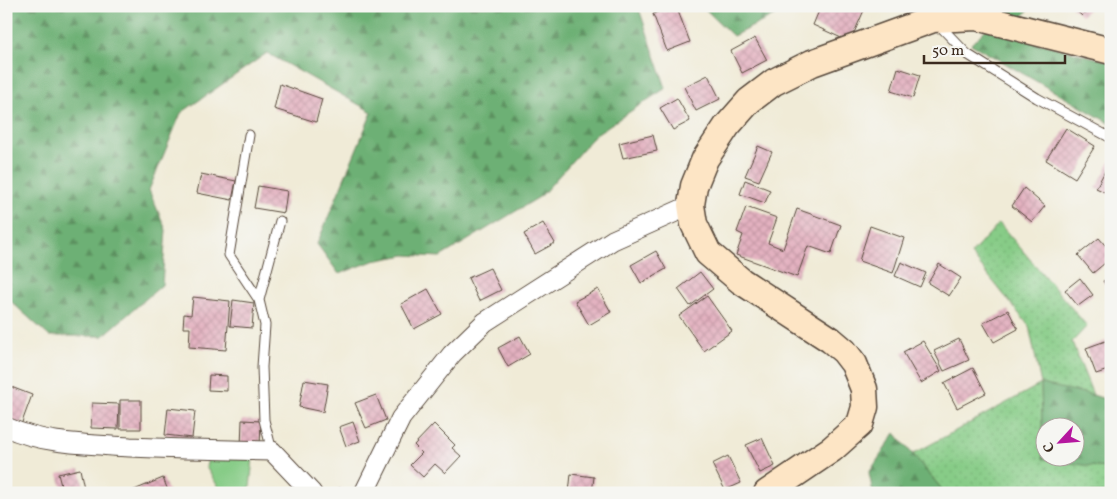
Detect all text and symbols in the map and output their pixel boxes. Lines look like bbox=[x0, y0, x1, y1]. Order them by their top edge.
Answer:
scale bar bbox=[924, 32, 1066, 64]
text: 50 m bbox=[932, 41, 964, 62]
north arrow bbox=[1034, 416, 1084, 466]
text: С bbox=[1039, 439, 1060, 455]

